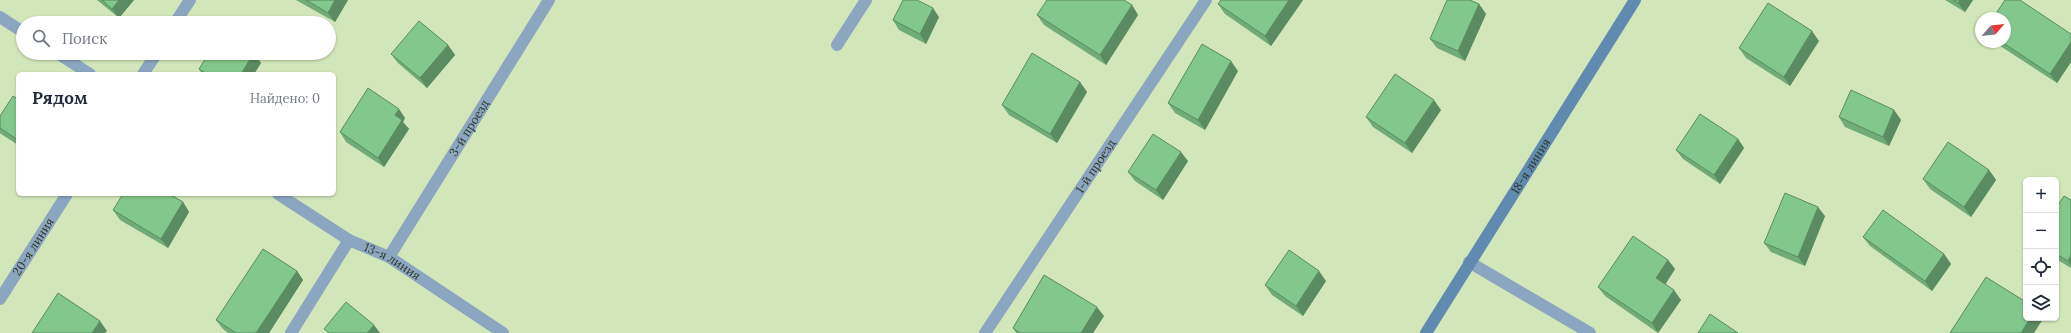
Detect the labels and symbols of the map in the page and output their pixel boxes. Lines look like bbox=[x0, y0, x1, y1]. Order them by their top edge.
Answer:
north arrow bbox=[1975, 12, 2011, 48]
street label: 3-й проезд bbox=[446, 97, 492, 159]
street label: 18-я линия bbox=[1507, 135, 1553, 196]
street label: 1-й проезд bbox=[1072, 136, 1118, 196]
street label: 20-я линия bbox=[9, 215, 57, 278]
street label: 13-я линия bbox=[362, 239, 424, 283]

